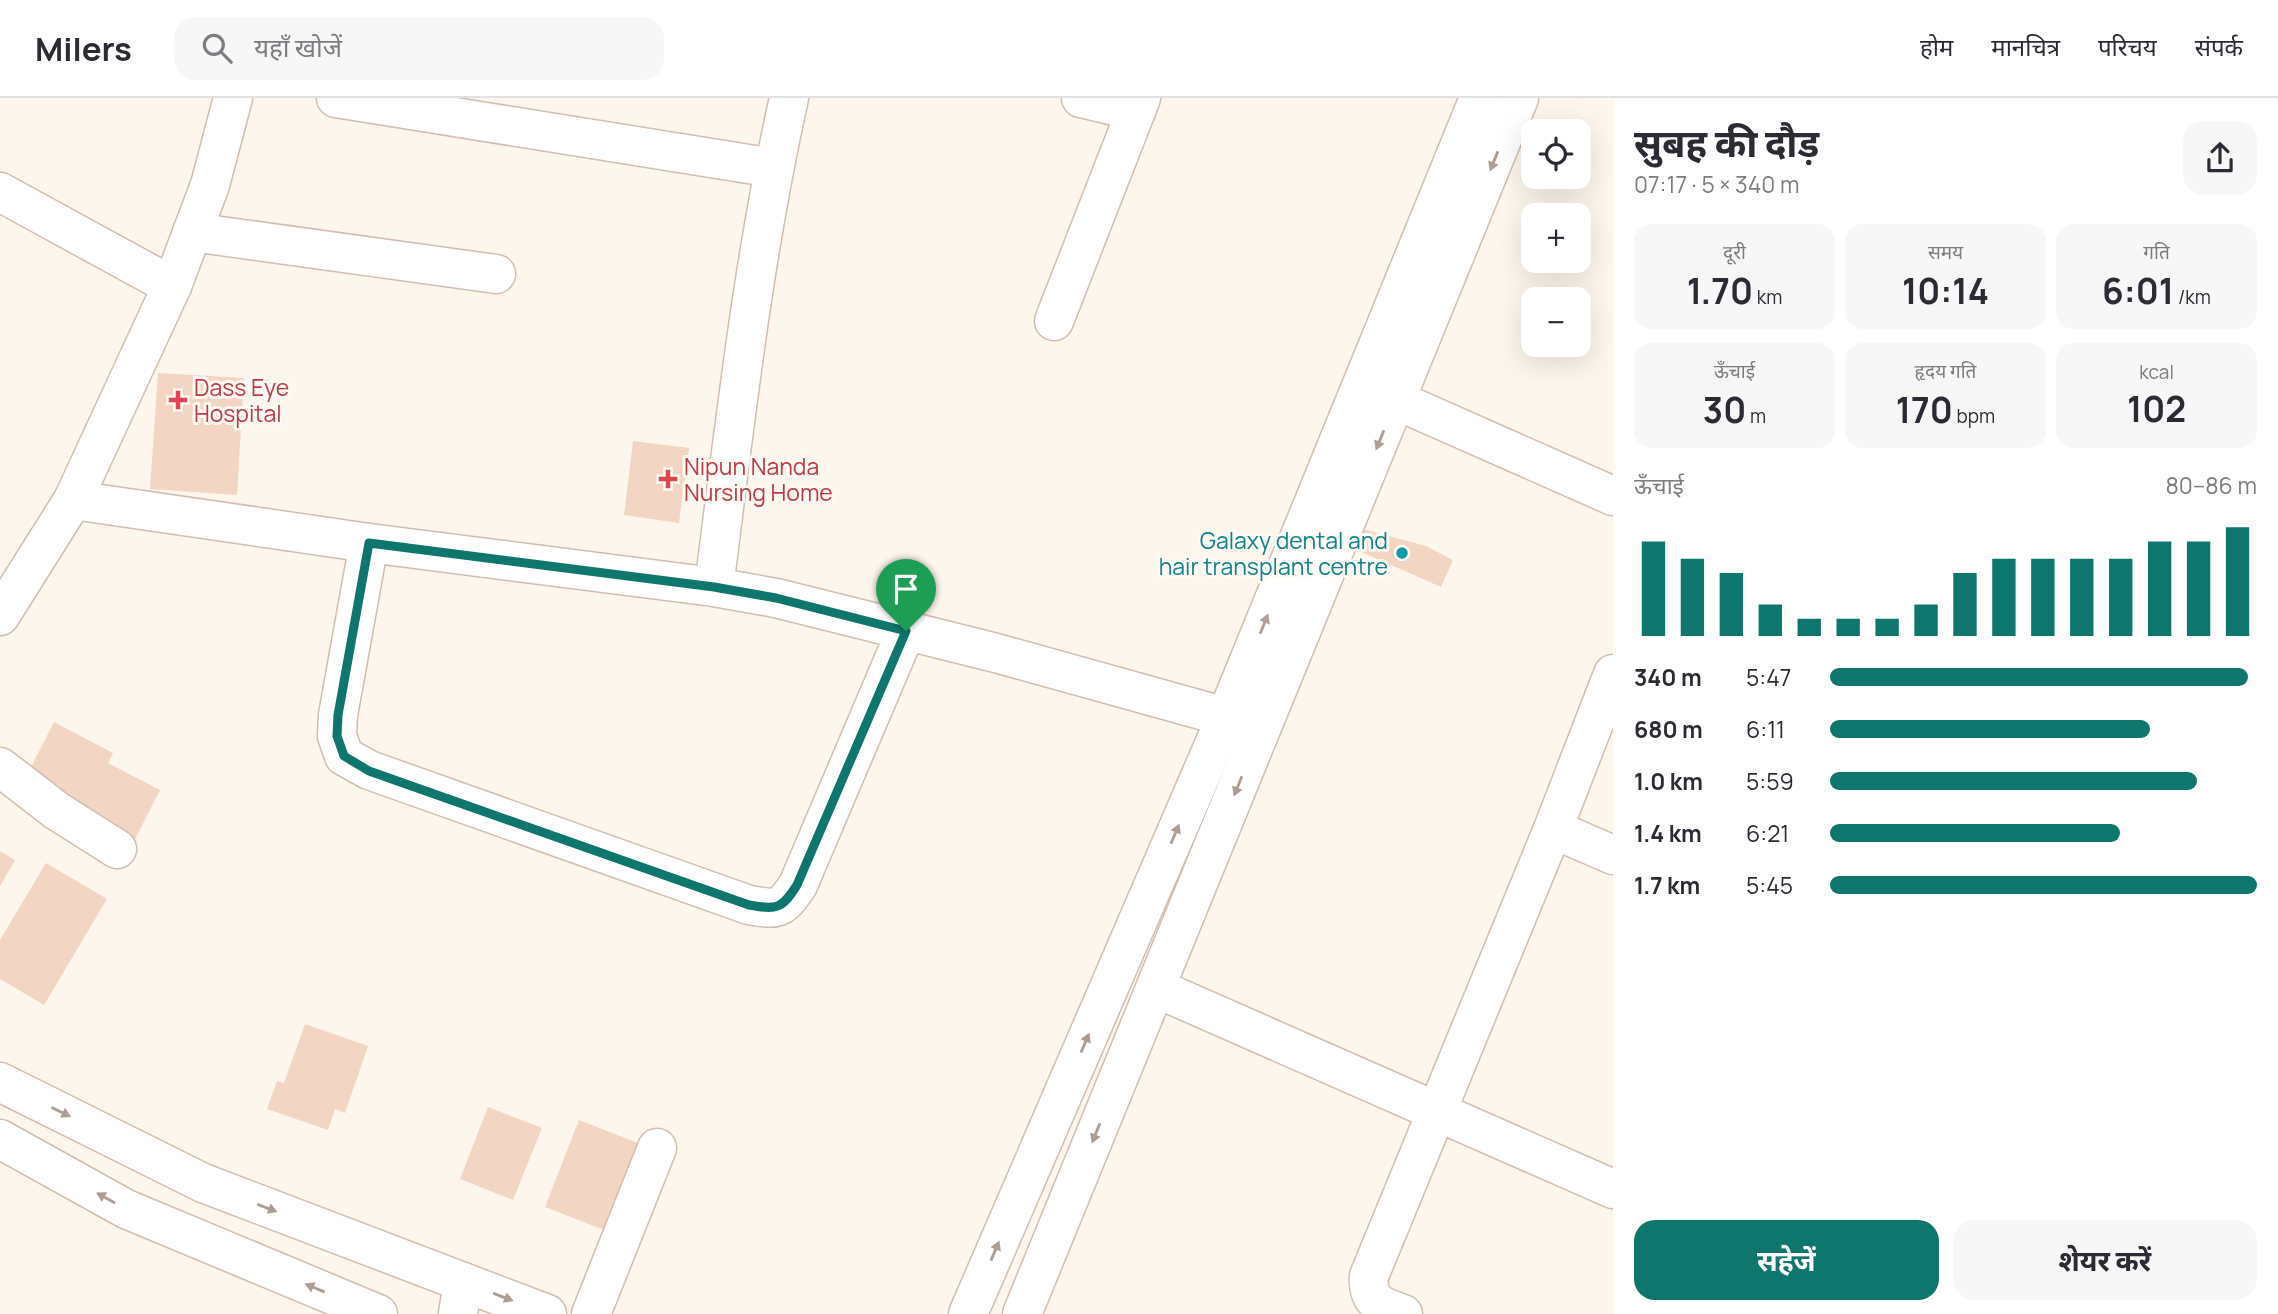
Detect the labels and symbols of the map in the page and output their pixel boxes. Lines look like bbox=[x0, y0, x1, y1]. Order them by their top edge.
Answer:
one-way arrow bbox=[1488, 151, 1499, 172]
place label: Dass Eye Hospital bbox=[194, 371, 289, 429]
marker: Dass Eye Hospital bbox=[168, 390, 188, 410]
one-way arrow bbox=[1374, 429, 1385, 450]
place label: Nipun Nanda Nursing Home bbox=[684, 450, 833, 508]
marker: Nipun Nanda Nursing Home bbox=[658, 469, 678, 489]
place label: Galaxy dental and hair transplant centre bbox=[1159, 524, 1388, 582]
marker: Galaxy dental and hair transplant centre bbox=[1394, 545, 1410, 561]
pin bbox=[876, 559, 936, 631]
one-way arrow bbox=[1259, 614, 1270, 635]
one-way arrow bbox=[1232, 776, 1243, 797]
one-way arrow bbox=[1169, 824, 1181, 844]
one-way arrow bbox=[1080, 1032, 1091, 1053]
one-way arrow bbox=[51, 1107, 71, 1118]
one-way arrow bbox=[1091, 1123, 1102, 1144]
one-way arrow bbox=[97, 1192, 116, 1204]
one-way arrow bbox=[257, 1202, 278, 1213]
one-way arrow bbox=[989, 1241, 1000, 1262]
one-way arrow bbox=[305, 1282, 325, 1294]
one-way arrow bbox=[492, 1292, 513, 1303]

